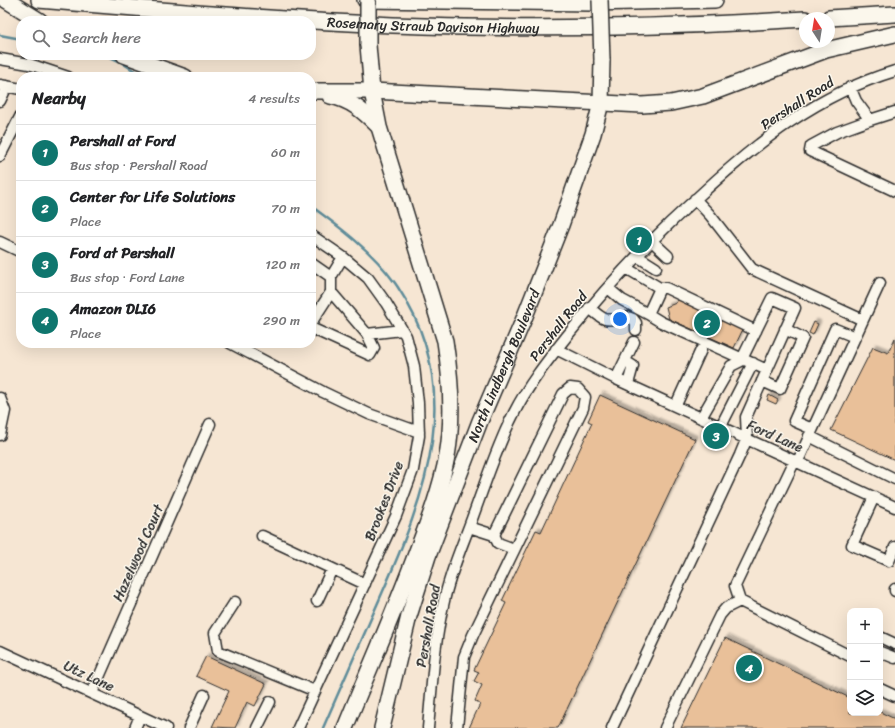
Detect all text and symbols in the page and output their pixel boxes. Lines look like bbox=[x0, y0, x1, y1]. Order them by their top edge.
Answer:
street label: Rosemary Straub Davison Highway bbox=[326, 10, 540, 41]
north arrow bbox=[799, 12, 835, 48]
search box bbox=[16, 16, 316, 60]
text: Search here bbox=[62, 25, 141, 51]
icon: search bbox=[30, 27, 52, 49]
street label: Pershall Road bbox=[755, 69, 841, 137]
text: Nearby bbox=[32, 83, 86, 113]
text: 4 results bbox=[248, 87, 300, 110]
text: Pershall at Ford bbox=[70, 128, 175, 154]
text: 1 bbox=[42, 141, 48, 164]
text: 60 m bbox=[271, 141, 300, 164]
text: Bus stop · Pershall Road bbox=[70, 154, 207, 177]
text: Center for Life Solutions bbox=[70, 184, 235, 210]
text: 2 bbox=[41, 197, 49, 220]
text: 70 m bbox=[271, 197, 300, 220]
text: Place bbox=[70, 210, 101, 233]
pin: 1 bbox=[626, 225, 652, 255]
text: Ford at Pershall bbox=[70, 240, 175, 266]
text: 3 bbox=[41, 253, 49, 276]
text: 120 m bbox=[265, 253, 300, 276]
text: Bus stop · Ford Lane bbox=[70, 266, 185, 289]
street label: North Lindbergh Boulevard bbox=[461, 284, 548, 446]
street label: Pershall Road bbox=[523, 284, 595, 367]
text: Amazon DLI6 bbox=[70, 296, 156, 322]
pin: 2 bbox=[694, 308, 720, 338]
text: 4 bbox=[41, 309, 49, 332]
text: 290 m bbox=[263, 309, 300, 332]
your location bbox=[610, 309, 630, 329]
text: Place bbox=[70, 322, 101, 345]
street label: Ford Lane bbox=[743, 413, 807, 460]
pin: 3 bbox=[703, 421, 729, 451]
street label: Brookes Drive bbox=[358, 457, 411, 545]
street label: Hazelwood Court bbox=[106, 499, 172, 606]
street label: Pershall Road bbox=[409, 581, 448, 669]
map controls bbox=[847, 608, 883, 716]
button: + bbox=[847, 608, 883, 644]
button: − bbox=[847, 644, 883, 680]
pin: 4 bbox=[736, 653, 762, 683]
street label: Utz Lane bbox=[59, 654, 119, 699]
button: layers bbox=[847, 680, 883, 716]

